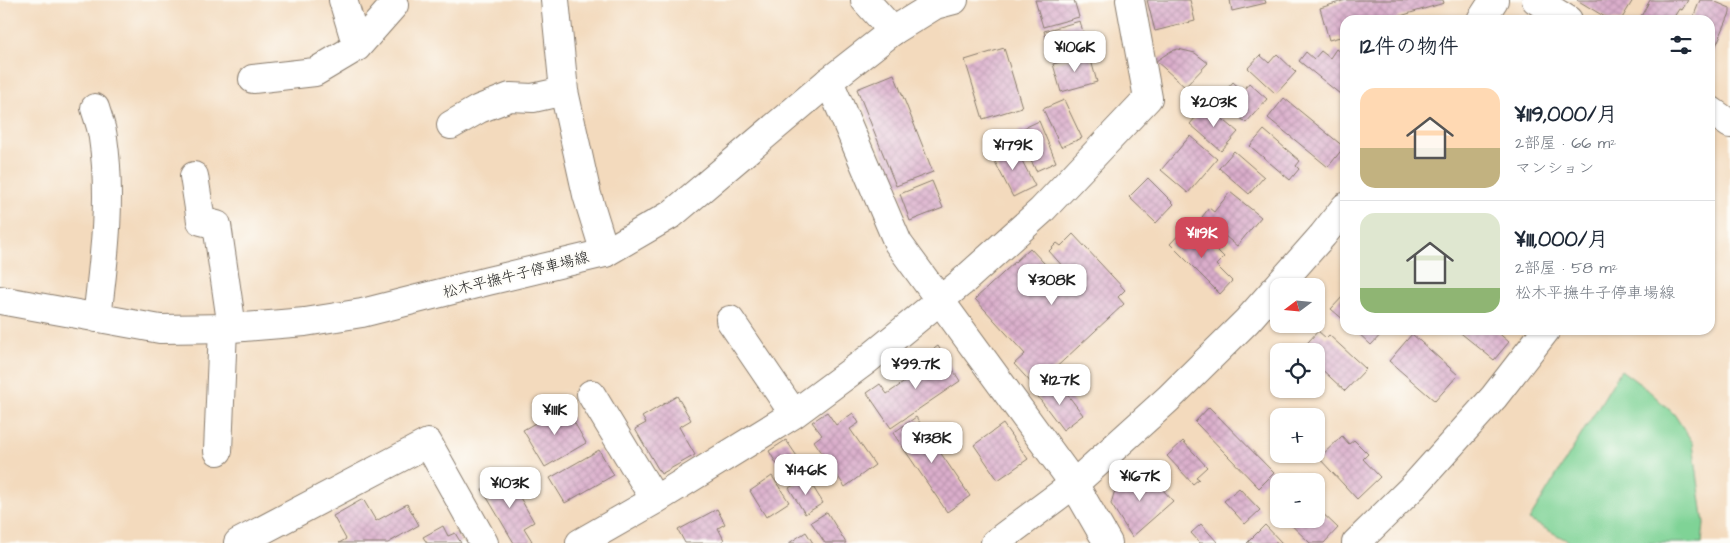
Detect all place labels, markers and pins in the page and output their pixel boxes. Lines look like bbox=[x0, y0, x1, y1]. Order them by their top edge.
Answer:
pin: ¥106K bbox=[1040, 30, 1110, 73]
pin: ¥203K bbox=[1179, 86, 1249, 128]
pin: ¥179K bbox=[978, 128, 1048, 171]
pin: ¥119K bbox=[1167, 216, 1237, 259]
pin: ¥308K bbox=[1017, 264, 1087, 306]
pin: ¥99.7K bbox=[875, 348, 957, 390]
pin: ¥127K bbox=[1025, 364, 1095, 406]
pin: ¥111K bbox=[520, 394, 590, 436]
pin: ¥138K bbox=[897, 422, 967, 464]
pin: ¥146K bbox=[771, 454, 841, 496]
pin: ¥167K bbox=[1105, 460, 1175, 502]
pin: ¥103K bbox=[475, 466, 545, 509]

